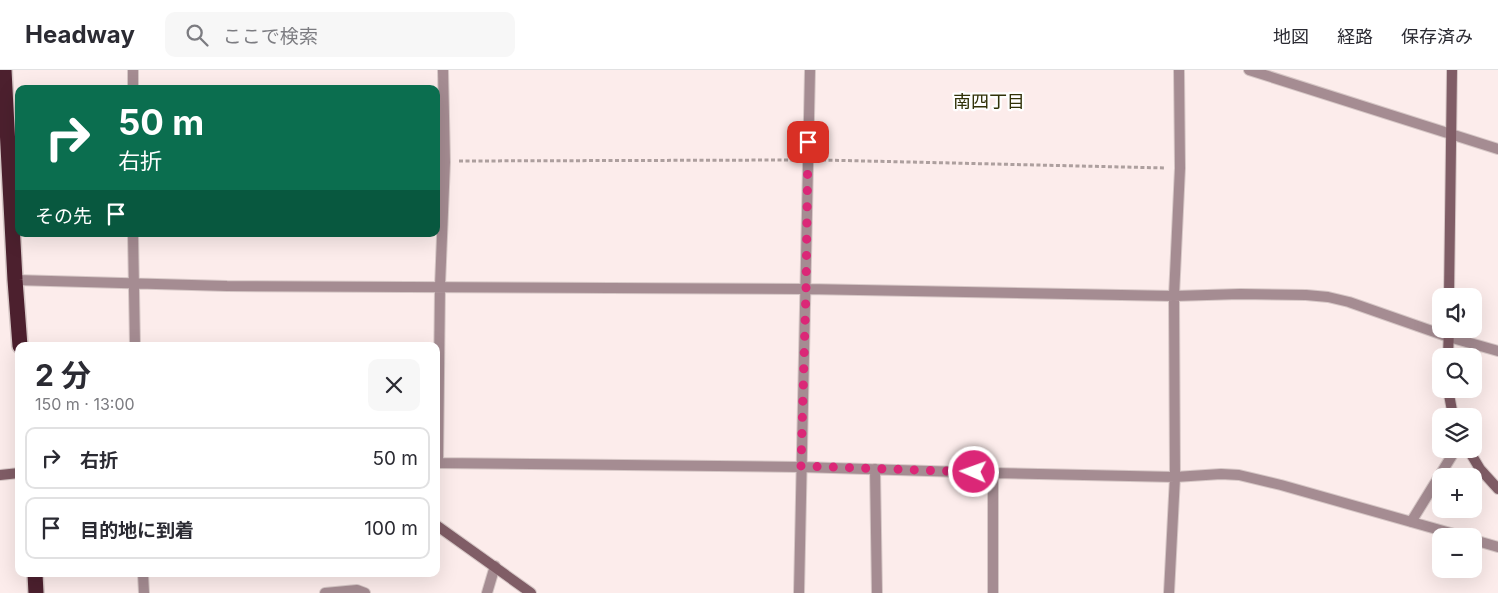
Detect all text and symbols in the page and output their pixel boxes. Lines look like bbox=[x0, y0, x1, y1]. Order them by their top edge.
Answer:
search box bbox=[165, 12, 515, 57]
text: Headway bbox=[25, 20, 135, 49]
icon: search bbox=[183, 21, 211, 49]
text: ここで検索 bbox=[223, 25, 318, 48]
text: 地図 bbox=[1273, 26, 1309, 47]
text: 経路 bbox=[1337, 26, 1373, 47]
text: 保存済み bbox=[1401, 26, 1473, 47]
district label: 南四丁目 bbox=[953, 91, 1025, 112]
text: 50 m bbox=[118, 101, 204, 143]
icon: right bbox=[35, 105, 100, 170]
pin bbox=[787, 121, 829, 163]
icon: arrive bbox=[794, 128, 822, 156]
text: 右折 bbox=[118, 148, 162, 174]
icon: arrive bbox=[102, 200, 130, 228]
text: その先 bbox=[35, 205, 92, 228]
map controls bbox=[1432, 288, 1482, 578]
button: sound bbox=[1432, 288, 1482, 338]
button: search bbox=[1432, 348, 1482, 398]
text: 2 分 bbox=[35, 357, 91, 393]
button: close bbox=[368, 359, 420, 411]
text: 150 m · 13:00 bbox=[35, 394, 135, 414]
button: layers bbox=[1432, 408, 1482, 458]
icon: right bbox=[37, 444, 65, 472]
position arrow bbox=[947, 445, 999, 497]
text: 50 m bbox=[372, 447, 418, 470]
text: 右折 bbox=[80, 449, 118, 472]
button: + bbox=[1432, 468, 1482, 518]
icon: arrive bbox=[37, 514, 65, 542]
text: 100 m bbox=[364, 517, 418, 540]
text: 目的地に到着 bbox=[80, 519, 194, 542]
button: − bbox=[1432, 528, 1482, 578]

